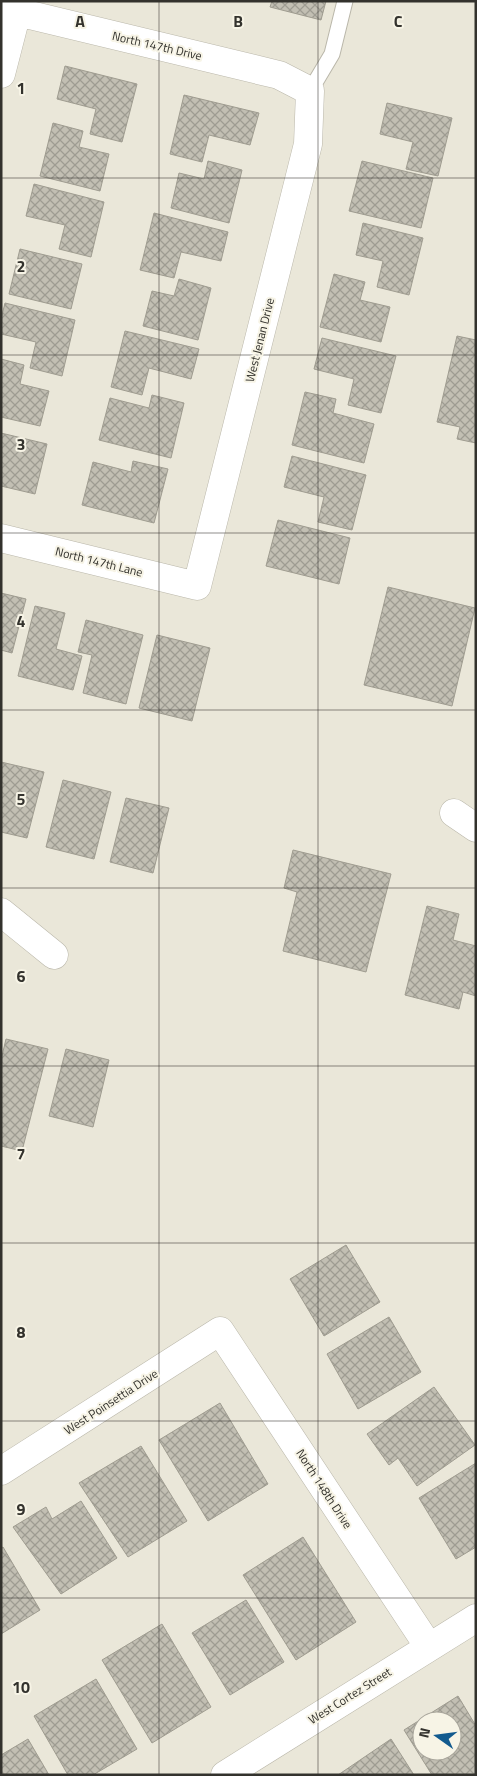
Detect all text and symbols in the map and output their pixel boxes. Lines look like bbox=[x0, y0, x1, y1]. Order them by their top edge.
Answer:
text: A bbox=[75, 9, 85, 33]
text: B bbox=[233, 9, 243, 33]
text: C bbox=[394, 9, 403, 33]
street label: North 147th Drive bbox=[110, 26, 204, 65]
text: 1 bbox=[17, 76, 25, 100]
text: 2 bbox=[17, 254, 25, 278]
street label: West Jenan Drive bbox=[240, 296, 279, 384]
text: 3 bbox=[17, 432, 25, 456]
street label: North 147th Lane bbox=[53, 541, 145, 582]
text: 4 bbox=[17, 609, 26, 633]
text: 5 bbox=[17, 787, 26, 811]
text: 6 bbox=[17, 964, 26, 988]
text: 7 bbox=[17, 1142, 25, 1166]
text: 8 bbox=[17, 1320, 26, 1344]
street label: West Poinsettia Drive bbox=[60, 1364, 162, 1439]
street label: North 148th Drive bbox=[292, 1445, 357, 1532]
text: 9 bbox=[17, 1497, 26, 1521]
street label: West Cortez Street bbox=[304, 1662, 396, 1729]
text: 10 bbox=[12, 1675, 30, 1699]
north arrow bbox=[412, 1711, 462, 1761]
text: N bbox=[413, 1725, 435, 1740]

